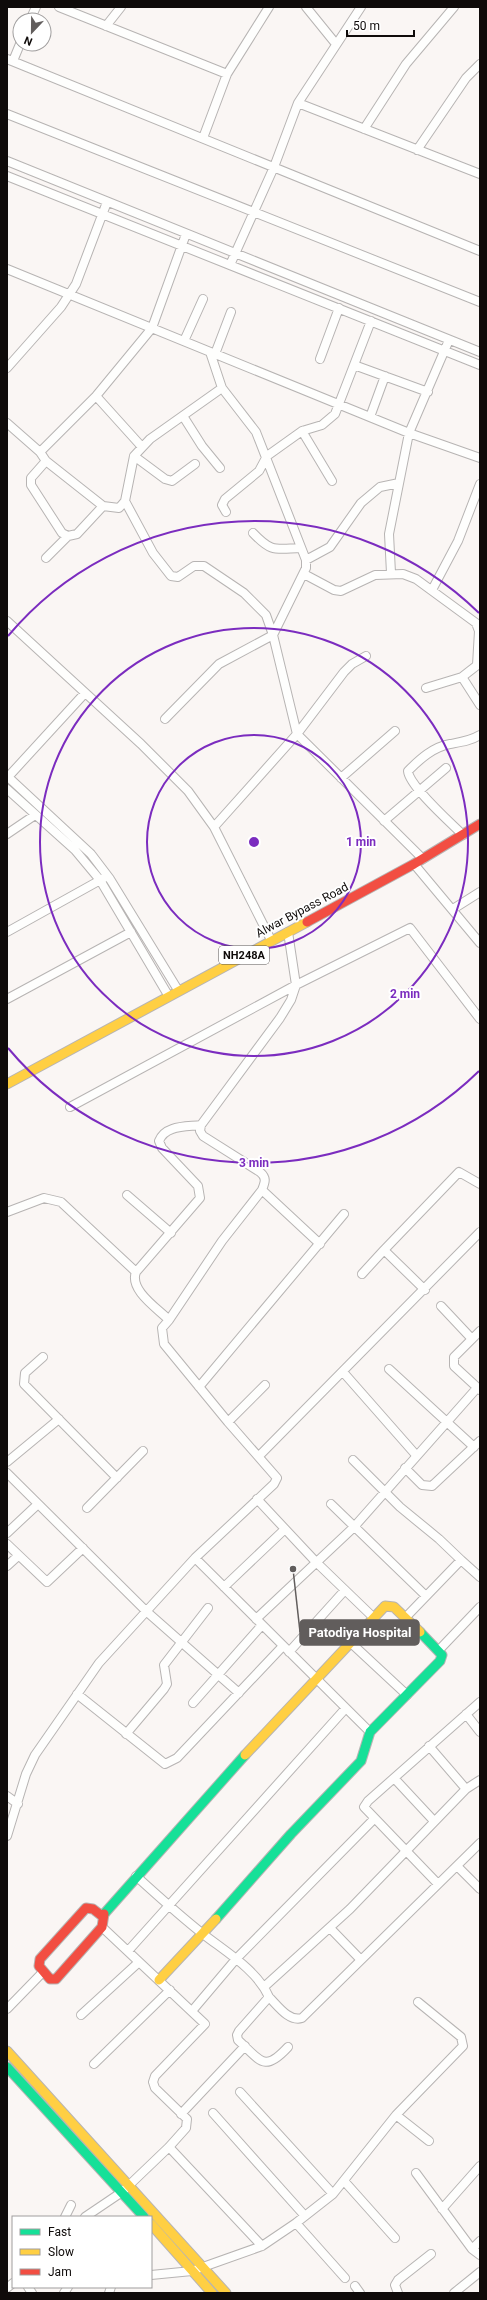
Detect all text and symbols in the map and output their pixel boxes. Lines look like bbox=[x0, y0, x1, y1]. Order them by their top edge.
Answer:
north arrow bbox=[12, 12, 52, 52]
scale bar bbox=[347, 12, 414, 38]
text: 50 m bbox=[353, 19, 380, 33]
text: N bbox=[22, 33, 34, 48]
centre of rings bbox=[247, 835, 261, 849]
text: 1 min bbox=[346, 835, 376, 849]
street label: Alwar Bypass Road bbox=[253, 880, 351, 940]
road number: NH248A bbox=[219, 946, 269, 964]
text: 2 min bbox=[390, 987, 420, 1001]
text: 3 min bbox=[239, 1156, 269, 1170]
callout: Patodiya Hospital bbox=[300, 1620, 419, 1645]
text: Patodiya Hospital bbox=[309, 1625, 411, 1640]
legend bbox=[12, 2216, 152, 2288]
text: Fast bbox=[48, 2225, 71, 2239]
text: Slow bbox=[48, 2245, 74, 2259]
text: Jam bbox=[48, 2265, 72, 2279]

